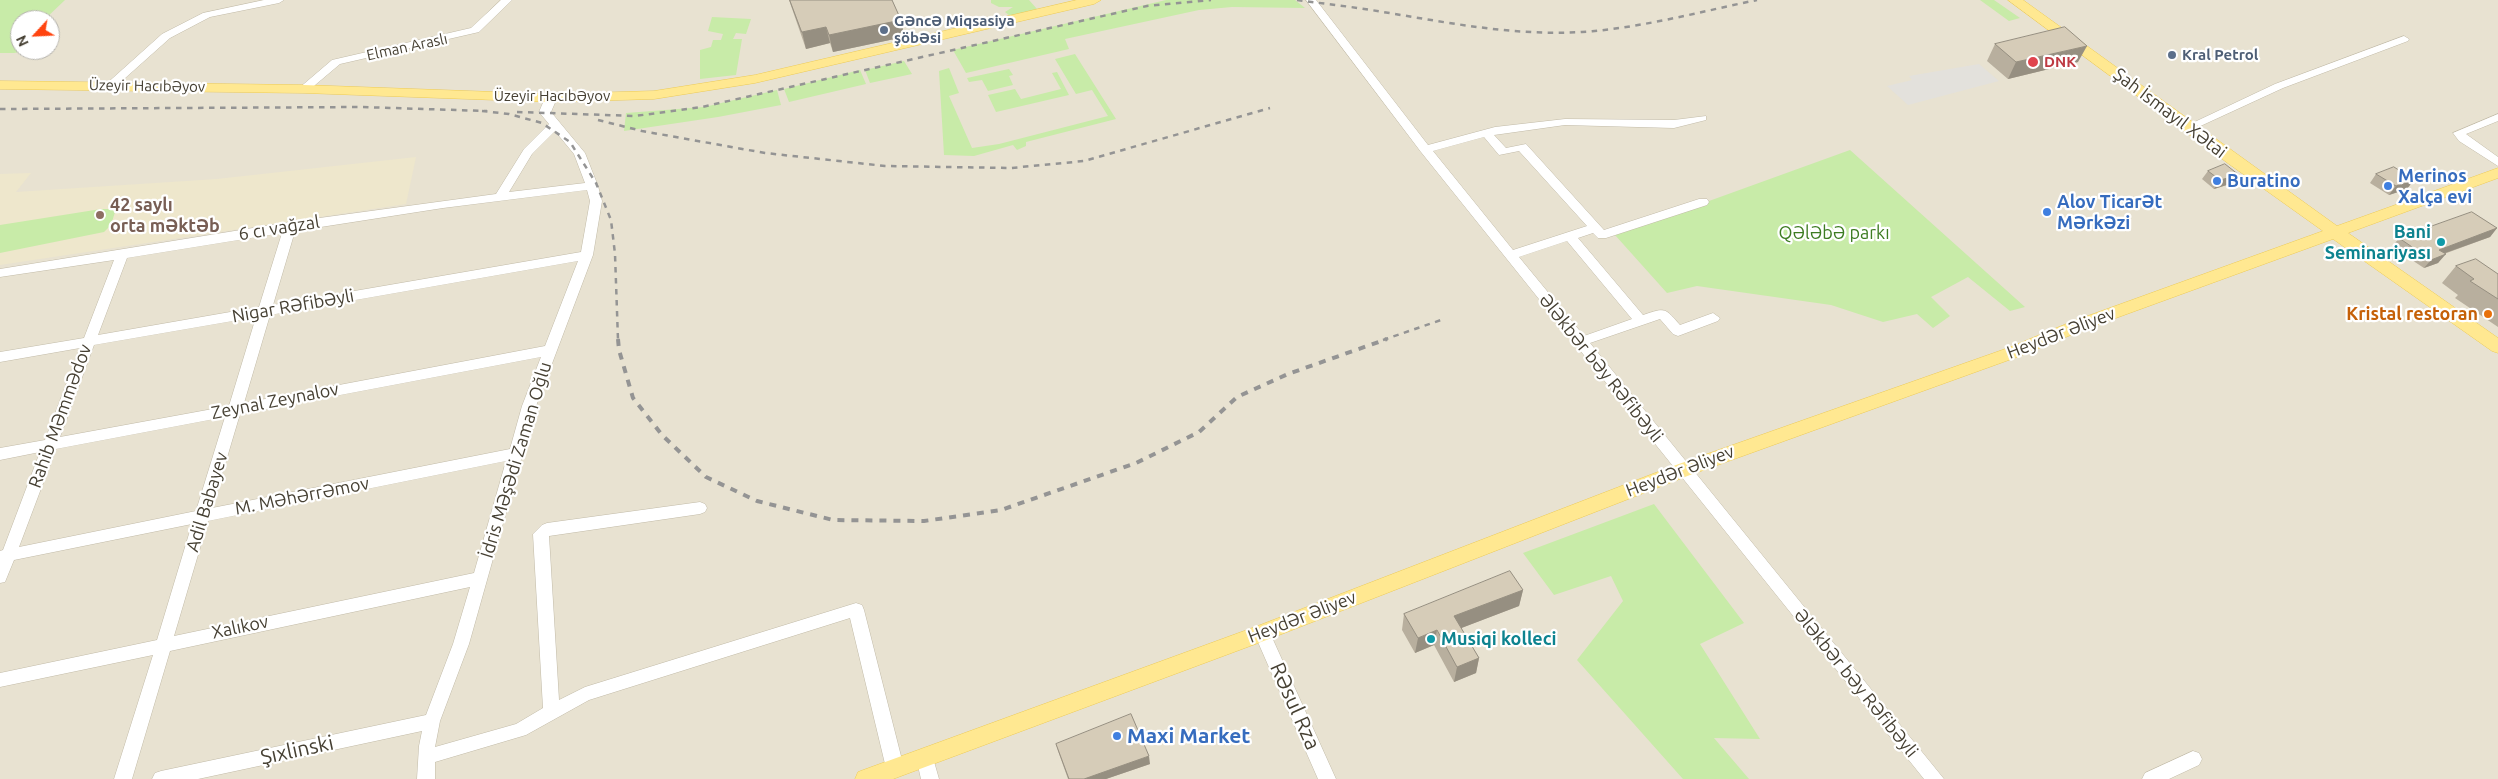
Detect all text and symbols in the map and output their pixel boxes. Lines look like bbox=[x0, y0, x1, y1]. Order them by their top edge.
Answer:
north arrow bbox=[10, 10, 60, 60]
place label: Gəncə Miqsasiya şöbəsi bbox=[894, 12, 1015, 47]
marker: Gəncə Miqsasiya şöbəsi bbox=[878, 24, 890, 36]
street label: Elman Araslı bbox=[365, 30, 449, 64]
text: N bbox=[13, 33, 32, 49]
place label: Kral Petrol bbox=[2182, 46, 2258, 64]
marker: Kral Petrol bbox=[2166, 49, 2178, 61]
place label: DNK bbox=[2044, 53, 2076, 71]
marker: DNK bbox=[2026, 55, 2040, 69]
street label: Şah İsmayıl Xətai bbox=[2109, 63, 2231, 163]
street label: Üzeyir Hacıbəyov bbox=[89, 76, 205, 96]
street label: Üzeyir Hacıbəyov bbox=[494, 87, 610, 105]
place label: Merinos Xalça evi bbox=[2398, 165, 2472, 208]
place label: Buratino bbox=[2227, 170, 2301, 192]
marker: Buratino bbox=[2211, 175, 2223, 187]
marker: Merinos Xalça evi bbox=[2382, 180, 2394, 192]
place label: Alov Ticarət Mərkəzi bbox=[2057, 191, 2162, 233]
place label: 42 saylı orta məktəb bbox=[110, 194, 220, 236]
marker: Alov Ticarət Mərkəzi bbox=[2041, 206, 2053, 218]
marker: 42 saylı orta məktəb bbox=[94, 209, 106, 221]
street label: 6 cı vağzal bbox=[237, 211, 321, 245]
place label: Bani Seminariyası bbox=[2325, 221, 2431, 264]
park label: Qələbə parkı bbox=[1778, 222, 1890, 244]
marker: Bani Seminariyası bbox=[2435, 236, 2447, 248]
street label: Nigar Rəfibəyli bbox=[230, 285, 356, 327]
street label: Ələkbər bəy Rəfibəyli bbox=[1534, 289, 1668, 447]
street label: Heydər Əliyev bbox=[2004, 302, 2118, 364]
place label: Kristal restoran bbox=[2346, 303, 2478, 325]
marker: Kristal restoran bbox=[2482, 308, 2494, 320]
street label: Rahib Məmmədov bbox=[24, 341, 96, 491]
street label: İdris Məşədi Zaman Oğlu bbox=[476, 359, 556, 561]
street label: Zeynal Zeynalov bbox=[209, 378, 341, 424]
street label: Heydər Əliyev bbox=[1623, 440, 1737, 502]
street label: Adil Babayev bbox=[182, 449, 232, 555]
street label: M. Məhərrəmov bbox=[233, 472, 371, 520]
street label: Heydər Əliyev bbox=[1245, 586, 1359, 648]
street label: Ələkbər bəy Rəfibəyli bbox=[1789, 604, 1923, 762]
street label: Xalıkov bbox=[210, 610, 270, 644]
place label: Musiqi kolleci bbox=[1441, 628, 1557, 650]
marker: Musiqi kolleci bbox=[1425, 633, 1437, 645]
street label: Rəsul Rza bbox=[1265, 658, 1325, 754]
place label: Maxi Market bbox=[1127, 723, 1250, 749]
street label: Şıxlinski bbox=[258, 730, 336, 770]
marker: Maxi Market bbox=[1111, 730, 1123, 742]

